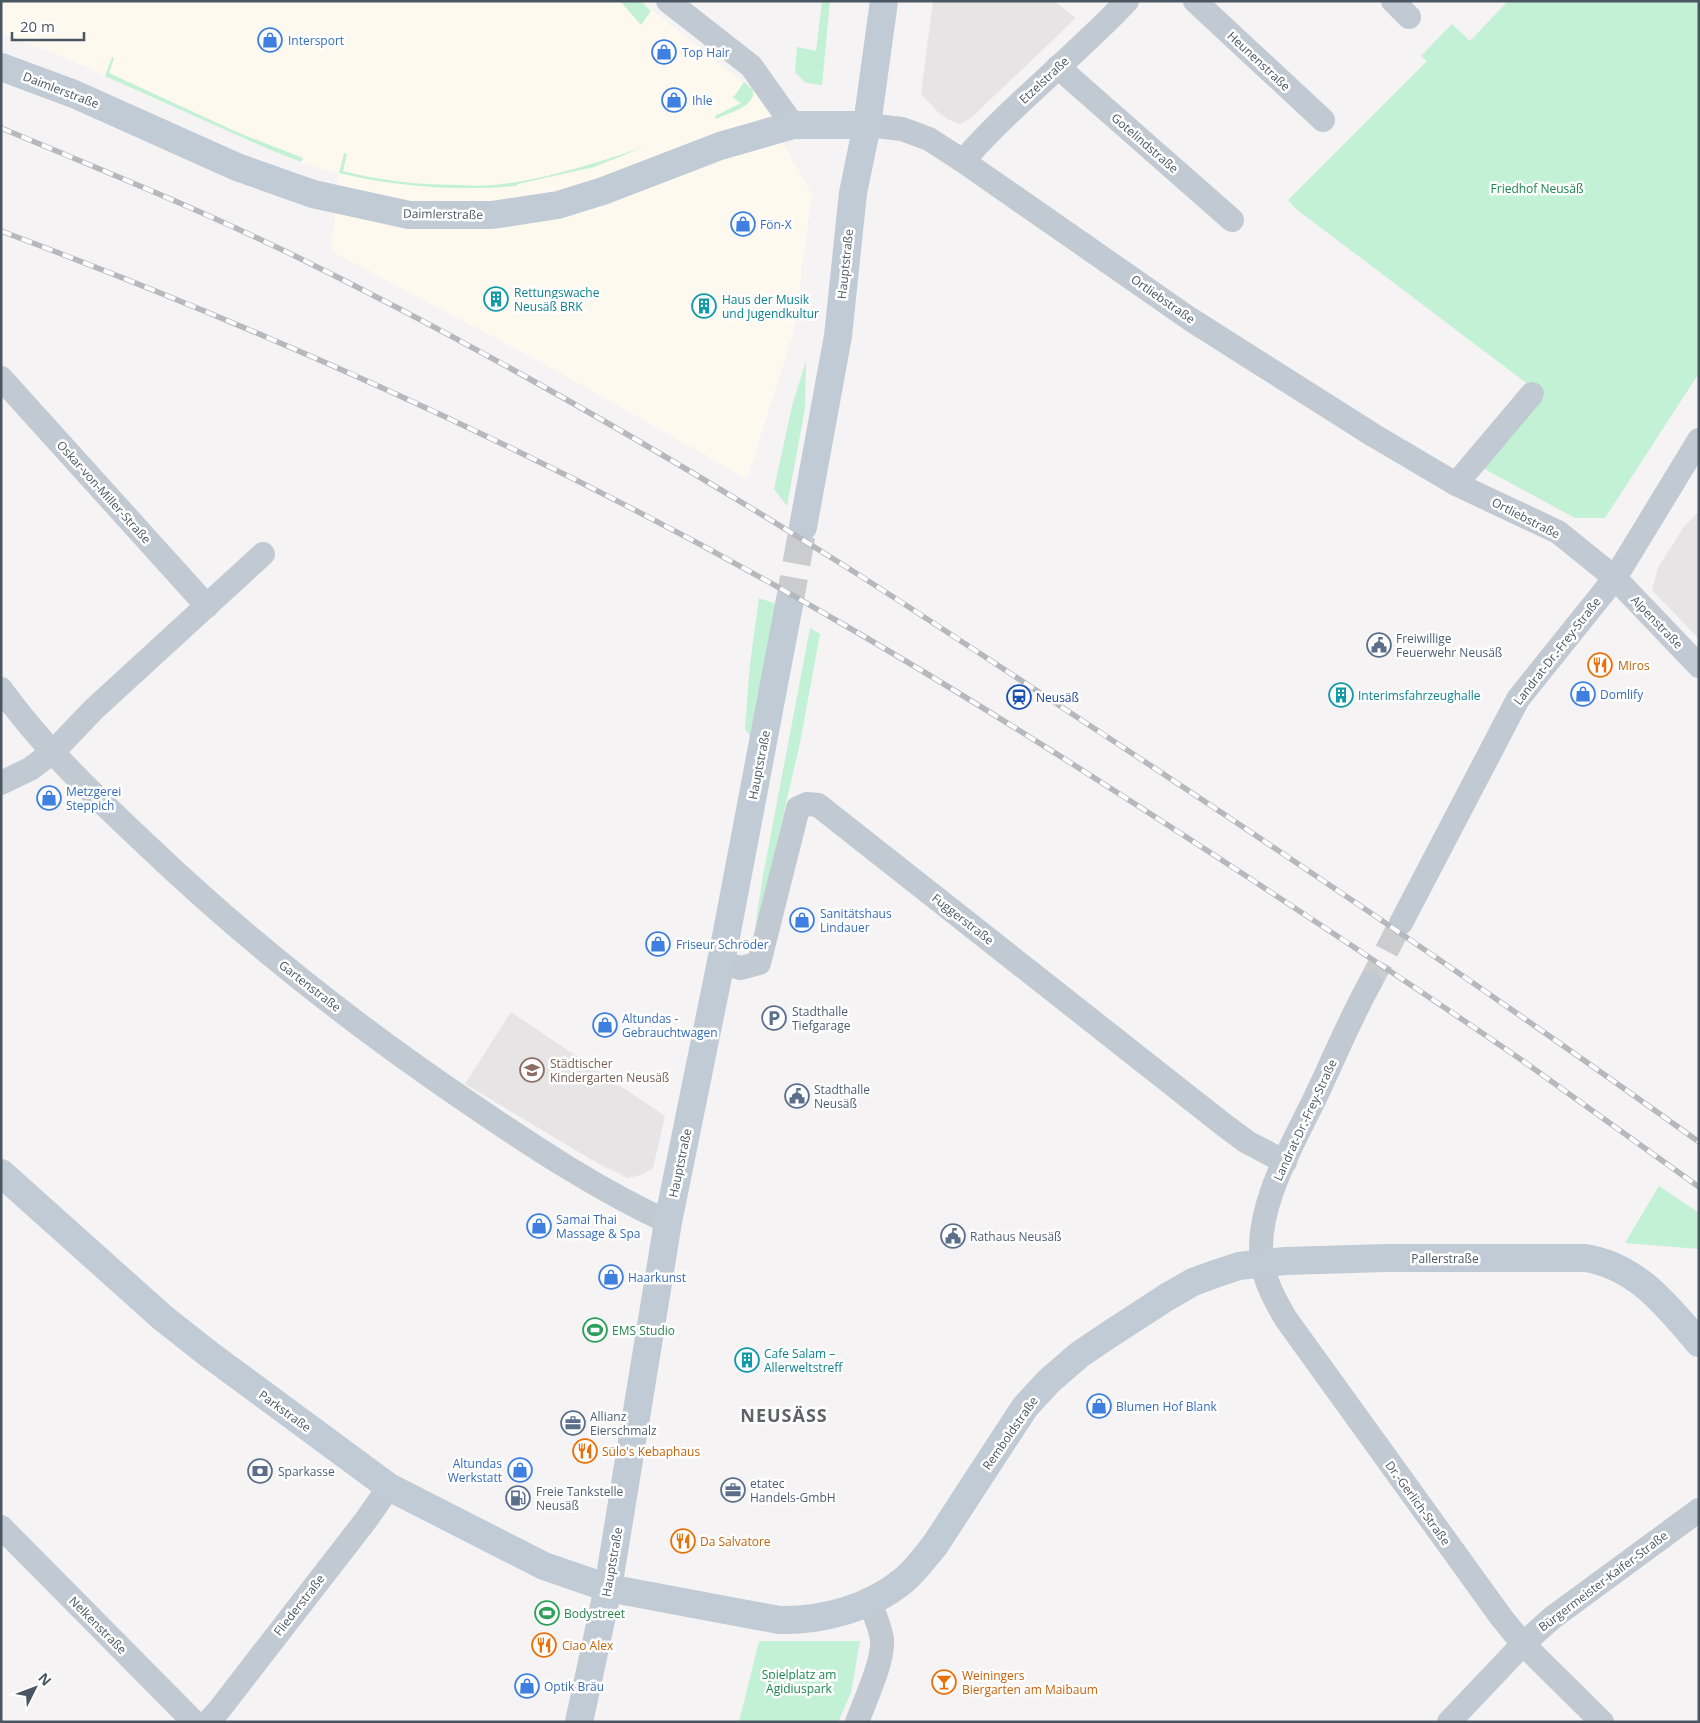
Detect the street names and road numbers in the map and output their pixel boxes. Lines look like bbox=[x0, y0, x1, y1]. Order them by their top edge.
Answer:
street label: Heunenstraße bbox=[1224, 27, 1294, 95]
street label: Etzelstraße bbox=[1015, 52, 1073, 107]
street label: Daimlerstraße bbox=[21, 68, 102, 112]
street label: Gotelindstraße bbox=[1108, 109, 1182, 177]
street label: Daimlerstraße bbox=[403, 205, 483, 223]
street label: Hauptstraße bbox=[833, 228, 857, 300]
street label: Ortliebstraße bbox=[1128, 271, 1199, 327]
street label: Oskar-von-Miller-Straße bbox=[53, 437, 155, 547]
street label: Ortliebstraße bbox=[1489, 494, 1563, 543]
street label: Alpenstraße bbox=[1627, 592, 1687, 652]
street label: Landrat-Dr.-Frey-Straße bbox=[1510, 593, 1605, 708]
street label: Hauptstraße bbox=[744, 729, 774, 801]
street label: Fuggerstraße bbox=[929, 890, 998, 949]
street label: Gartenstraße bbox=[275, 956, 345, 1016]
street label: Landrat-Dr.-Frey-Straße bbox=[1269, 1056, 1341, 1184]
street label: Hauptstraße bbox=[664, 1127, 696, 1199]
street label: Pallerstraße bbox=[1411, 1250, 1479, 1267]
street label: Parkstraße bbox=[255, 1386, 315, 1436]
street label: Remboldstraße bbox=[978, 1393, 1042, 1473]
street label: Dr.-Gerlich-Straße bbox=[1382, 1457, 1455, 1549]
street label: Hauptstraße bbox=[598, 1526, 627, 1598]
street label: Bürgermeister-Kaifer-Straße bbox=[1535, 1527, 1671, 1635]
street label: Fliederstraße bbox=[270, 1571, 329, 1639]
street label: Nelkenstraße bbox=[65, 1592, 131, 1658]

